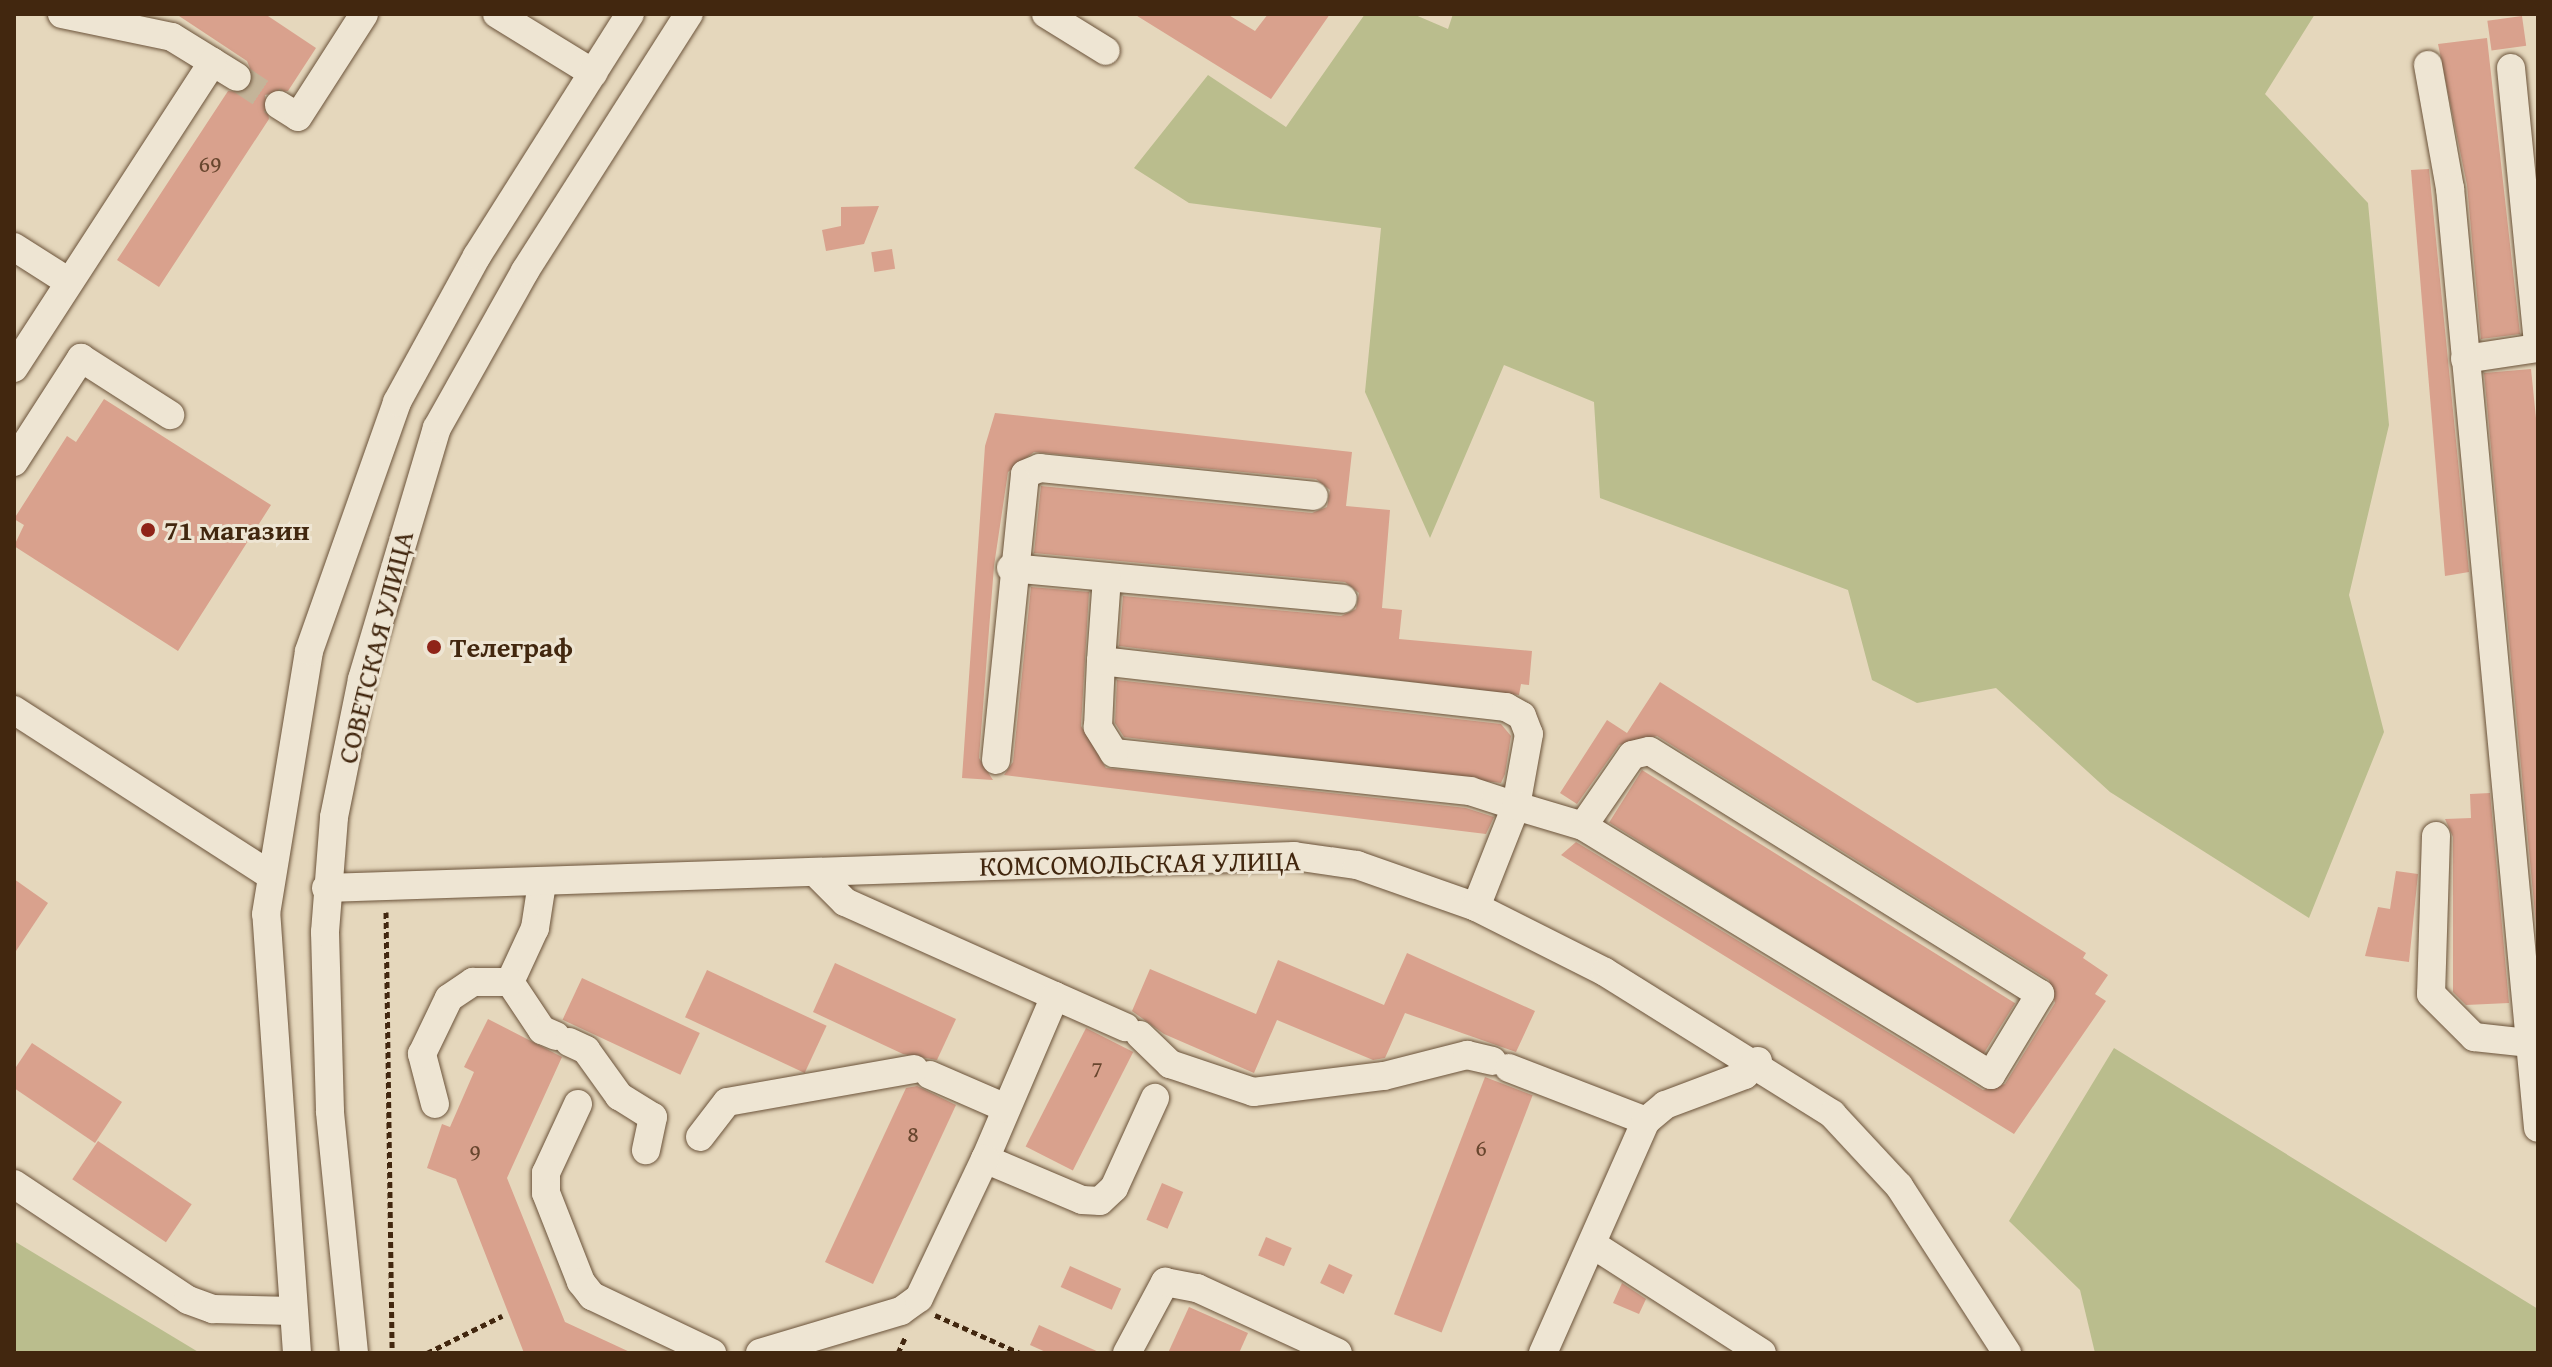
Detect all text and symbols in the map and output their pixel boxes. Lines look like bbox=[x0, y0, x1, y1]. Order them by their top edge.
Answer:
house number: 69 bbox=[198, 150, 222, 178]
place label: 71 магазин bbox=[164, 513, 310, 547]
marker: 71 магазин bbox=[139, 521, 157, 539]
street label: СОВЕТСКАЯ УЛИЦА bbox=[330, 527, 420, 767]
place label: Телеграф bbox=[450, 630, 573, 664]
marker: Телеграф bbox=[425, 638, 443, 656]
street label: КОМСОМОЛЬСКАЯ УЛИЦА bbox=[979, 843, 1301, 883]
house number: 7 bbox=[1091, 1055, 1103, 1083]
house number: 8 bbox=[907, 1120, 919, 1148]
house number: 6 bbox=[1475, 1134, 1487, 1162]
house number: 9 bbox=[469, 1138, 481, 1166]

